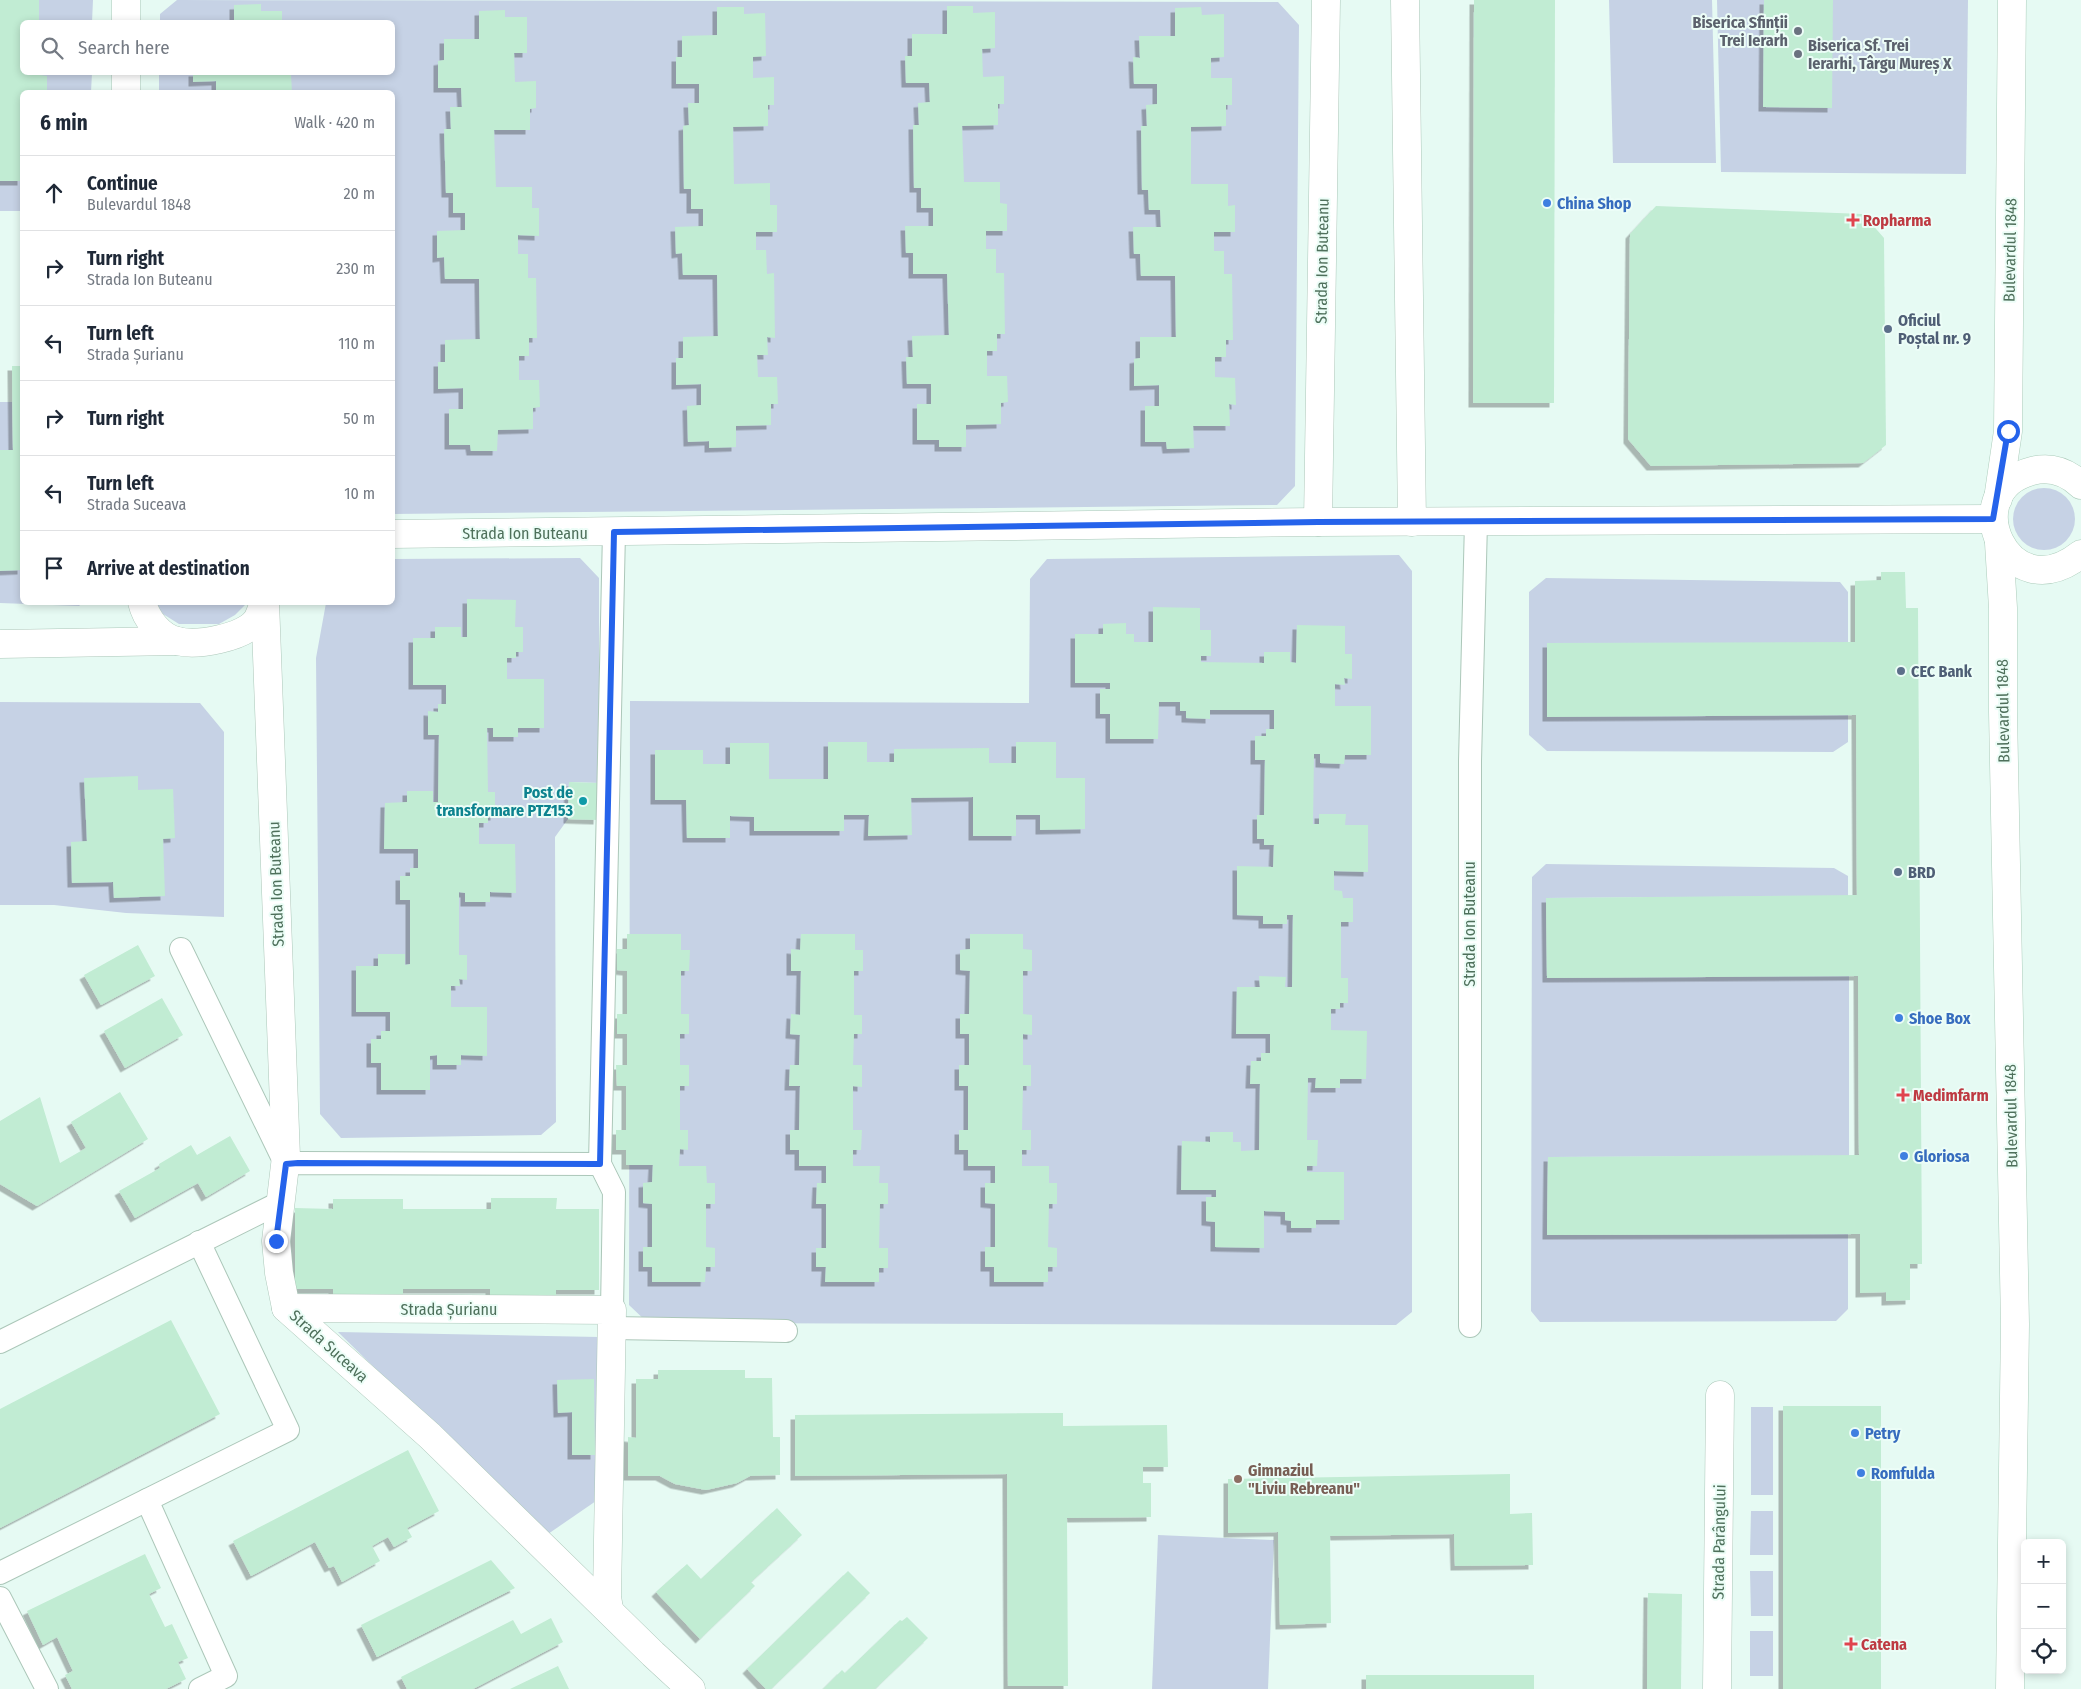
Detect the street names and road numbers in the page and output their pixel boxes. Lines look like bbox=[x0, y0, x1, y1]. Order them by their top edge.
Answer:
street label: Strada Ion Buteanu bbox=[1311, 198, 1333, 324]
street label: Bulevardul 1848 bbox=[2000, 198, 2020, 302]
street label: Strada Ion Buteanu bbox=[462, 524, 588, 543]
street label: Bulevardul 1848 bbox=[1993, 659, 2013, 763]
street label: Strada Ion Buteanu bbox=[264, 821, 288, 947]
street label: Strada Ion Buteanu bbox=[1460, 861, 1479, 987]
street label: Bulevardul 1848 bbox=[2001, 1064, 2021, 1168]
street label: Strada Șurianu bbox=[401, 1300, 497, 1320]
street label: Strada Suceava bbox=[286, 1306, 372, 1386]
street label: Strada Parângului bbox=[1708, 1484, 1730, 1600]

